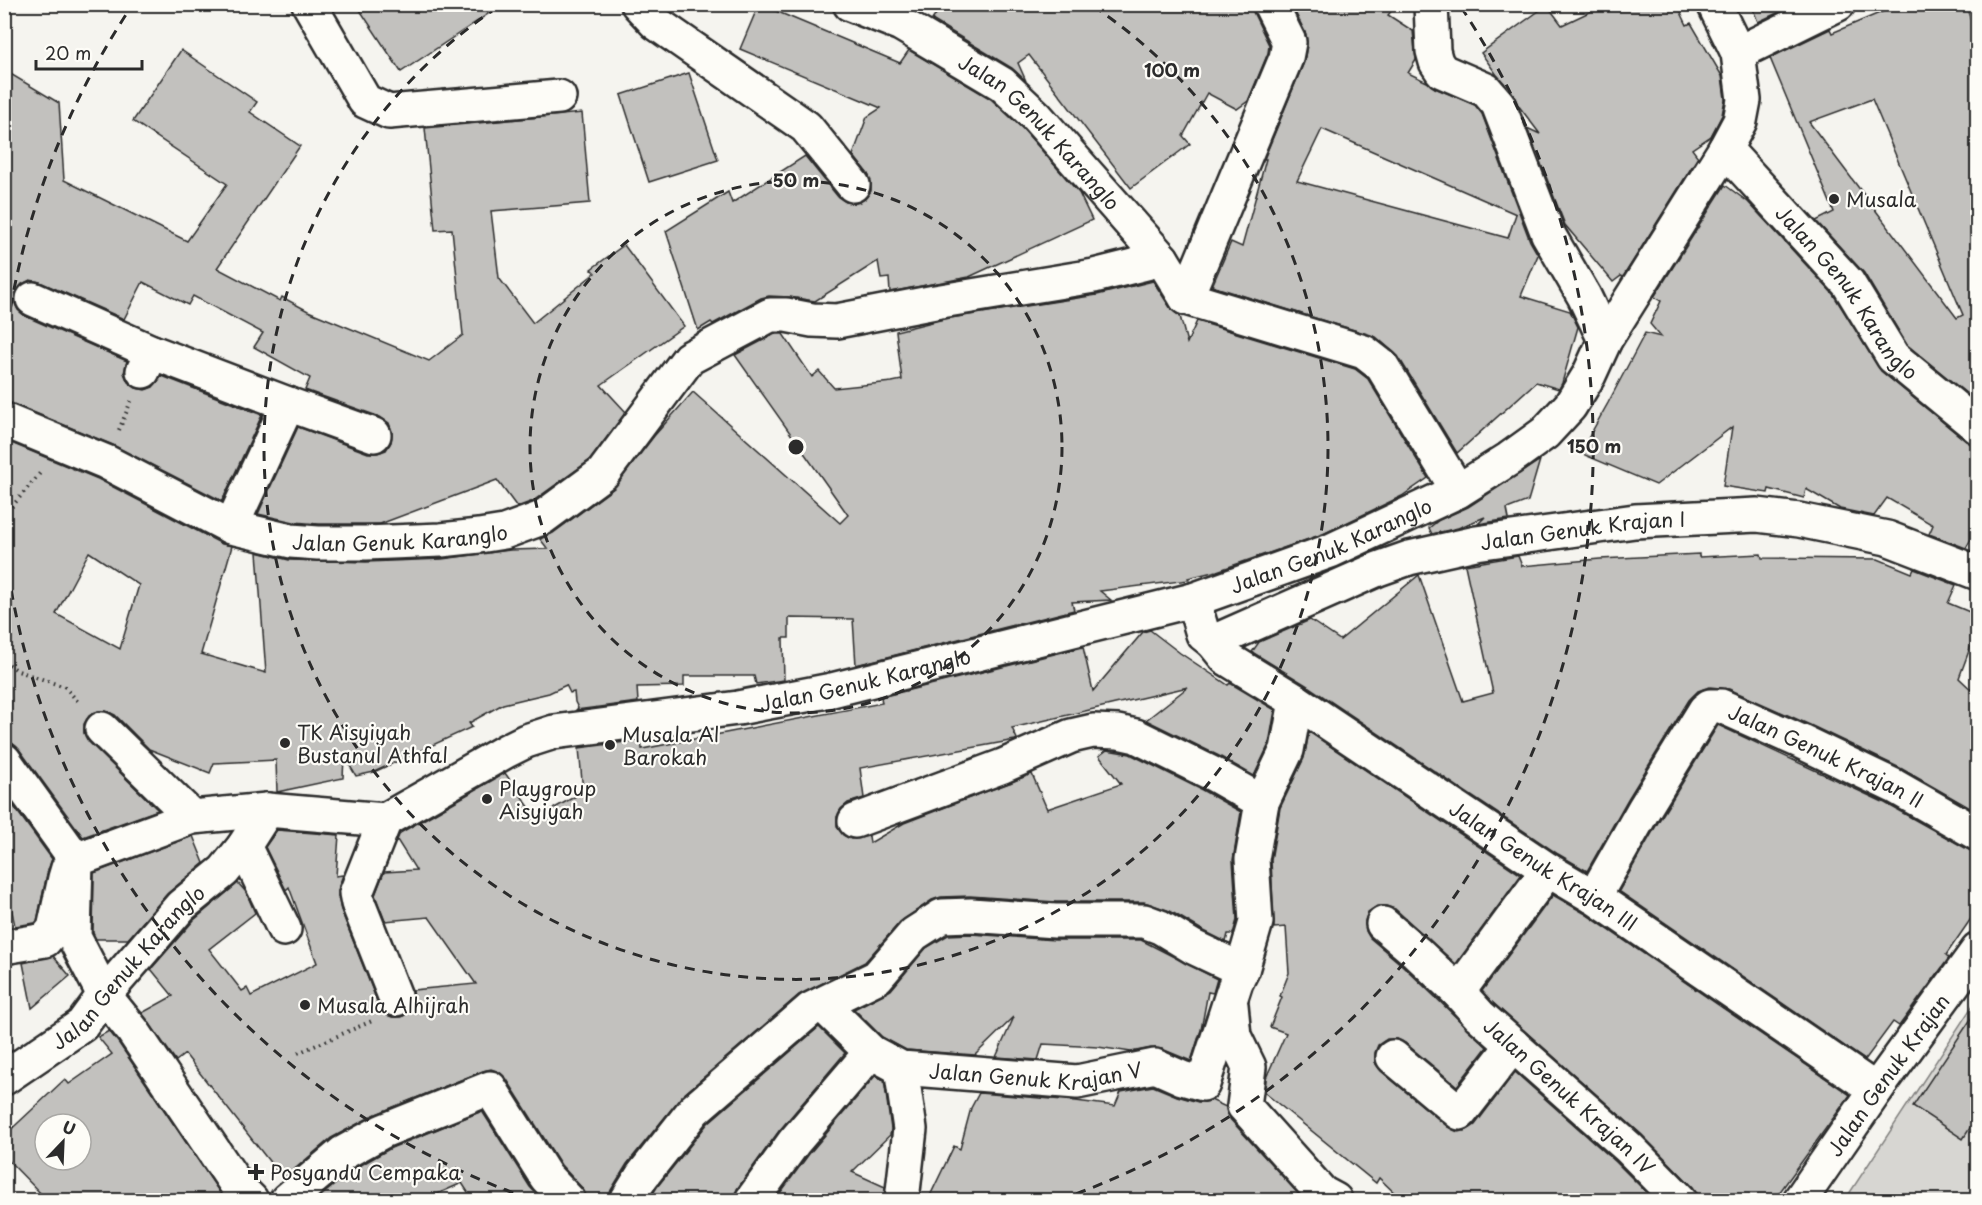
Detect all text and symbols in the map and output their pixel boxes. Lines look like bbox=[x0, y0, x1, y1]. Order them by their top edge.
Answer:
scale bar bbox=[36, 33, 142, 71]
text: 20 m bbox=[45, 39, 91, 66]
street label: Jalan Genuk Karanglo bbox=[953, 46, 1127, 217]
text: 100 m bbox=[1144, 56, 1200, 83]
text: 50 m bbox=[773, 166, 819, 193]
place label: Musala bbox=[1846, 184, 1917, 214]
marker: Musala bbox=[1827, 192, 1841, 206]
street label: Jalan Genuk Karanglo bbox=[1769, 199, 1924, 387]
text: 150 m bbox=[1567, 432, 1621, 459]
centre of rings bbox=[786, 437, 806, 457]
street label: Jalan Genuk Karanglo bbox=[1226, 490, 1437, 600]
street label: Jalan Genuk Krajan I bbox=[1478, 504, 1686, 557]
street label: Jalan Genuk Karanglo bbox=[291, 517, 510, 558]
street label: Jalan Genuk Karanglo bbox=[757, 641, 974, 719]
street label: Jalan Genuk Krajan II bbox=[1724, 696, 1929, 815]
place label: TK Aisyiyah Bustanul Athfal bbox=[297, 717, 448, 770]
place label: Musala Al Barokah bbox=[622, 719, 719, 772]
marker: TK Aisyiyah Bustanul Athfal bbox=[278, 736, 292, 750]
marker: Musala Al Barokah bbox=[603, 738, 617, 752]
place label: Playgroup Aisyiyah bbox=[499, 773, 596, 826]
marker: Playgroup Aisyiyah bbox=[480, 792, 494, 806]
street label: Jalan Genuk Krajan III bbox=[1444, 793, 1644, 938]
street label: Jalan Genuk Karanglo bbox=[45, 877, 211, 1057]
street label: Jalan Genuk Krajan bbox=[1820, 987, 1956, 1162]
place label: Musala Alhijrah bbox=[317, 990, 469, 1020]
marker: Musala Alhijrah bbox=[298, 998, 312, 1012]
street label: Jalan Genuk Krajan IV bbox=[1477, 1011, 1662, 1181]
street label: Jalan Genuk Krajan V bbox=[928, 1054, 1145, 1097]
north arrow bbox=[33, 1112, 93, 1172]
text: U bbox=[59, 1114, 80, 1141]
place label: Posyandu Cempaka bbox=[270, 1157, 461, 1187]
marker: Posyandu Cempaka bbox=[247, 1163, 265, 1181]

